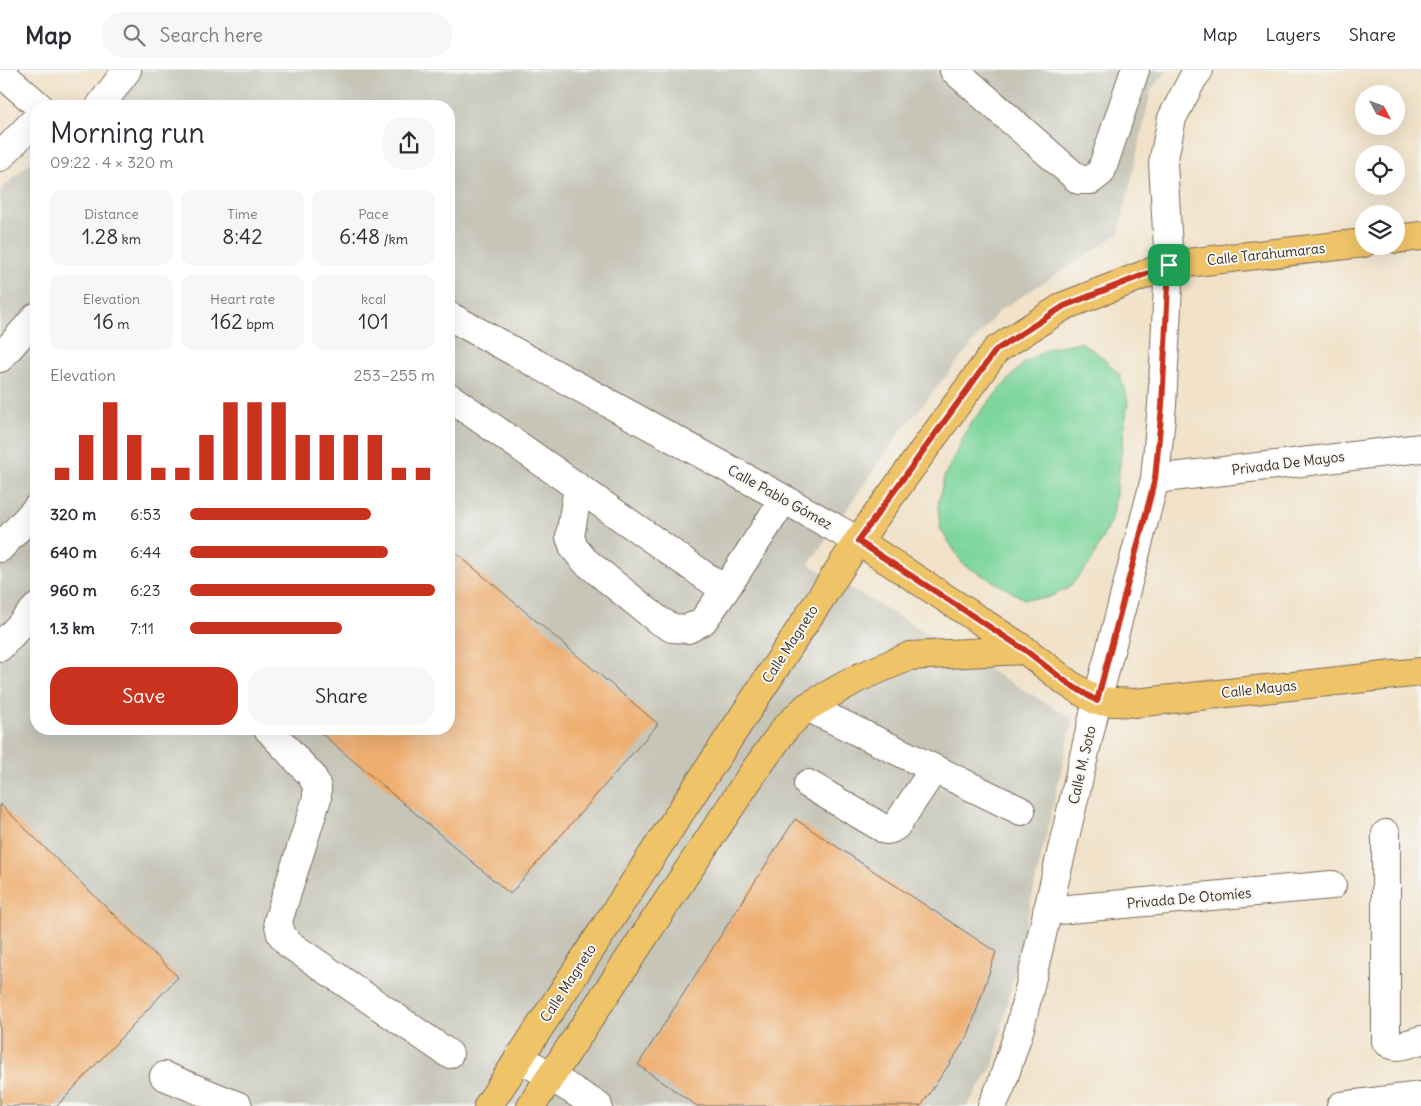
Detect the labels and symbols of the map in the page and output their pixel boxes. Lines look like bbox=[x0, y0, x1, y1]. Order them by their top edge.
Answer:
north arrow bbox=[1355, 85, 1405, 135]
street label: Calle Tarahumaras bbox=[1206, 239, 1326, 269]
pin bbox=[1148, 244, 1190, 286]
street label: Privada De Mayos bbox=[1230, 447, 1346, 479]
street label: Calle Pablo Gómez bbox=[725, 461, 836, 533]
street label: Calle Magneto bbox=[758, 601, 822, 686]
street label: Calle Mayas bbox=[1220, 676, 1298, 702]
street label: Calle M. Soto bbox=[1064, 724, 1100, 806]
street label: Privada De Otomíes bbox=[1126, 884, 1252, 912]
street label: Calle Magneto bbox=[536, 940, 600, 1025]

